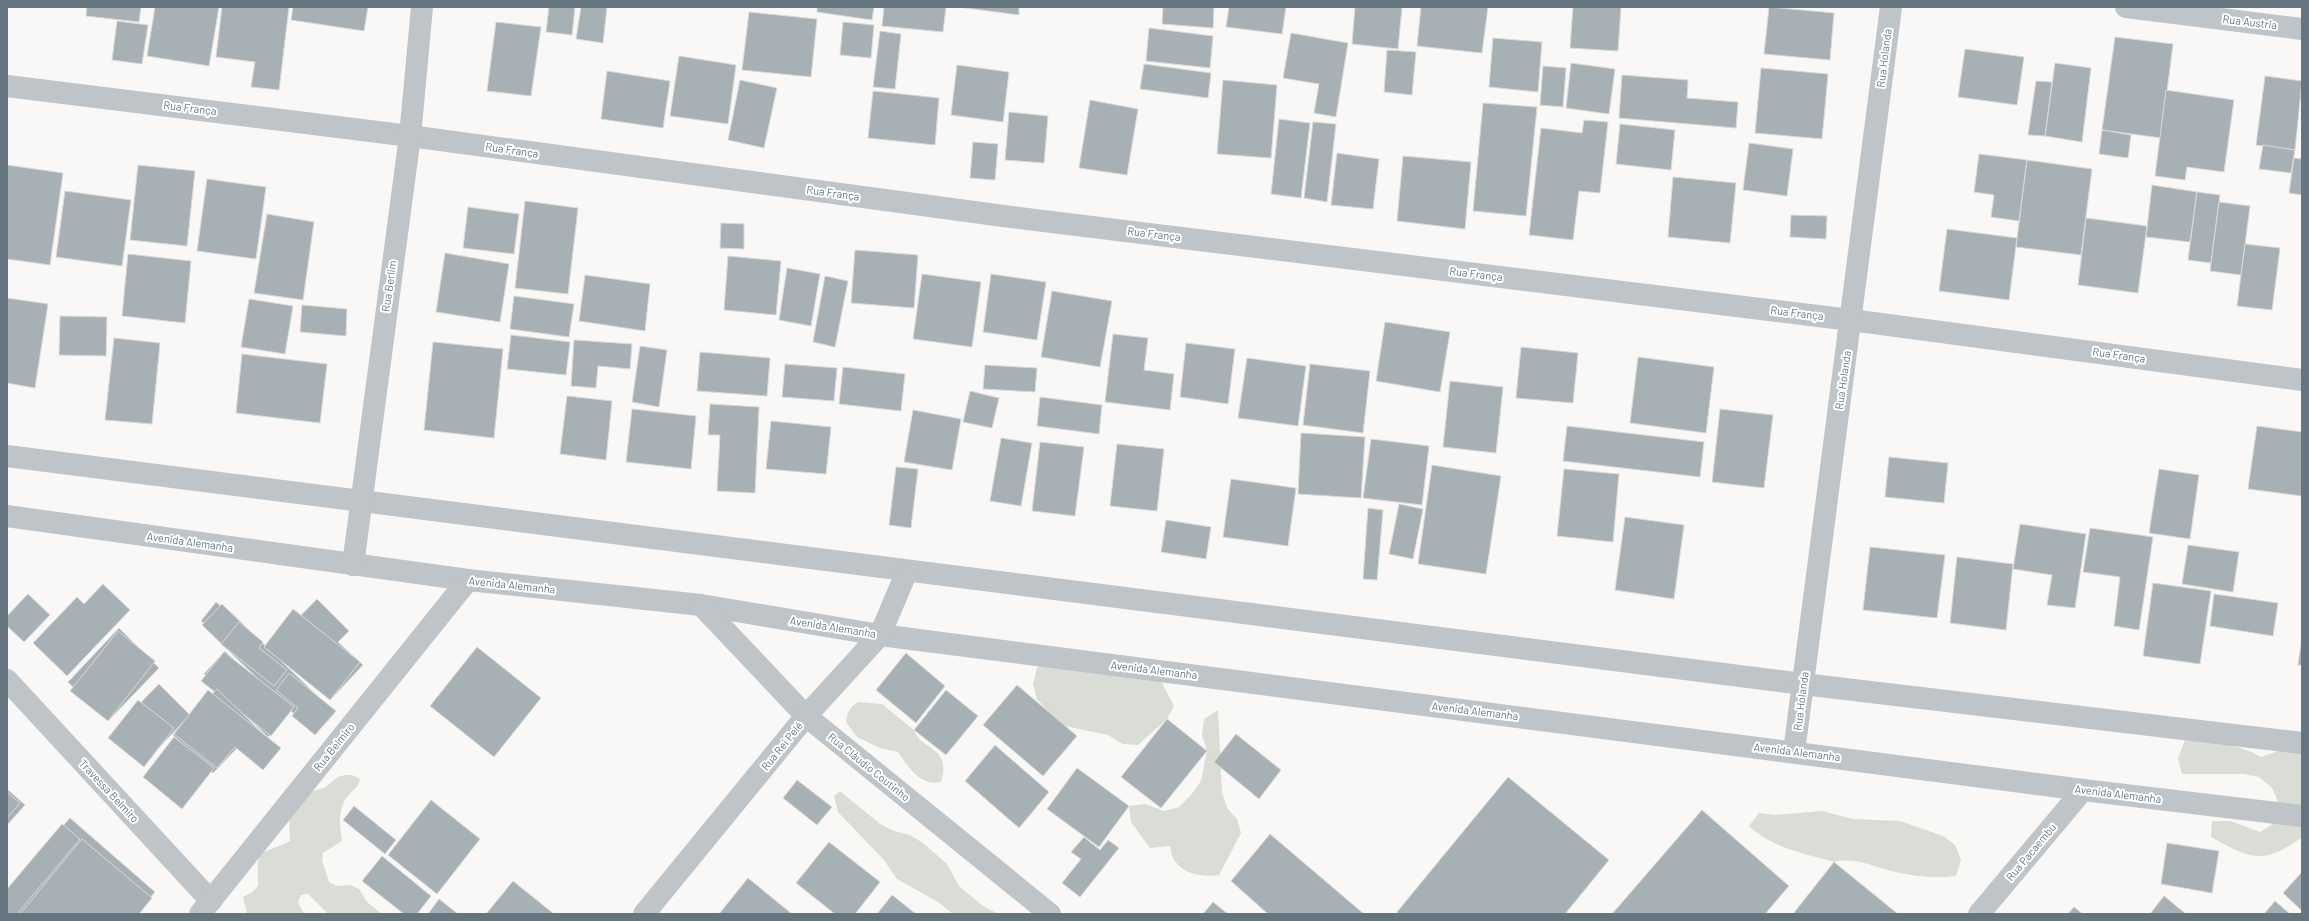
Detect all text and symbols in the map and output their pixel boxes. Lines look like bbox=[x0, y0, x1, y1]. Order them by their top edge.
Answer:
street label: Rua Austria bbox=[2222, 12, 2278, 31]
street label: Rua Holanda bbox=[1873, 28, 1894, 88]
street label: Rua França bbox=[163, 98, 217, 117]
street label: Rua França bbox=[485, 139, 539, 160]
street label: Rua França bbox=[806, 182, 860, 203]
street label: Rua França bbox=[1127, 224, 1181, 243]
street label: Rua Berlim bbox=[378, 259, 399, 312]
street label: Rua França bbox=[1449, 264, 1503, 283]
street label: Rua França bbox=[1770, 303, 1824, 322]
street label: Rua França bbox=[2092, 344, 2146, 365]
street label: Rua Holanda bbox=[1832, 350, 1853, 410]
street label: Avenida Alemanha bbox=[146, 529, 234, 554]
street label: Avenida Alemanha bbox=[468, 573, 556, 596]
street label: Avenida Alemanha bbox=[789, 613, 877, 640]
street label: Avenida Alemanha bbox=[1110, 658, 1198, 681]
street label: Rua Holanda bbox=[1790, 671, 1811, 731]
street label: Avenida Alemanha bbox=[1431, 699, 1519, 722]
street label: Rua Rei Pelé bbox=[758, 719, 805, 773]
street label: Rua Belmiro bbox=[310, 720, 357, 773]
street label: Rua Cláudio Coutinho bbox=[826, 730, 913, 804]
street label: Avenida Alemanha bbox=[1753, 740, 1841, 763]
street label: Travessa Belmiro bbox=[77, 756, 142, 825]
street label: Avenida Alemanha bbox=[2074, 782, 2162, 805]
street label: Rua Pacaembu bbox=[2003, 820, 2058, 883]

